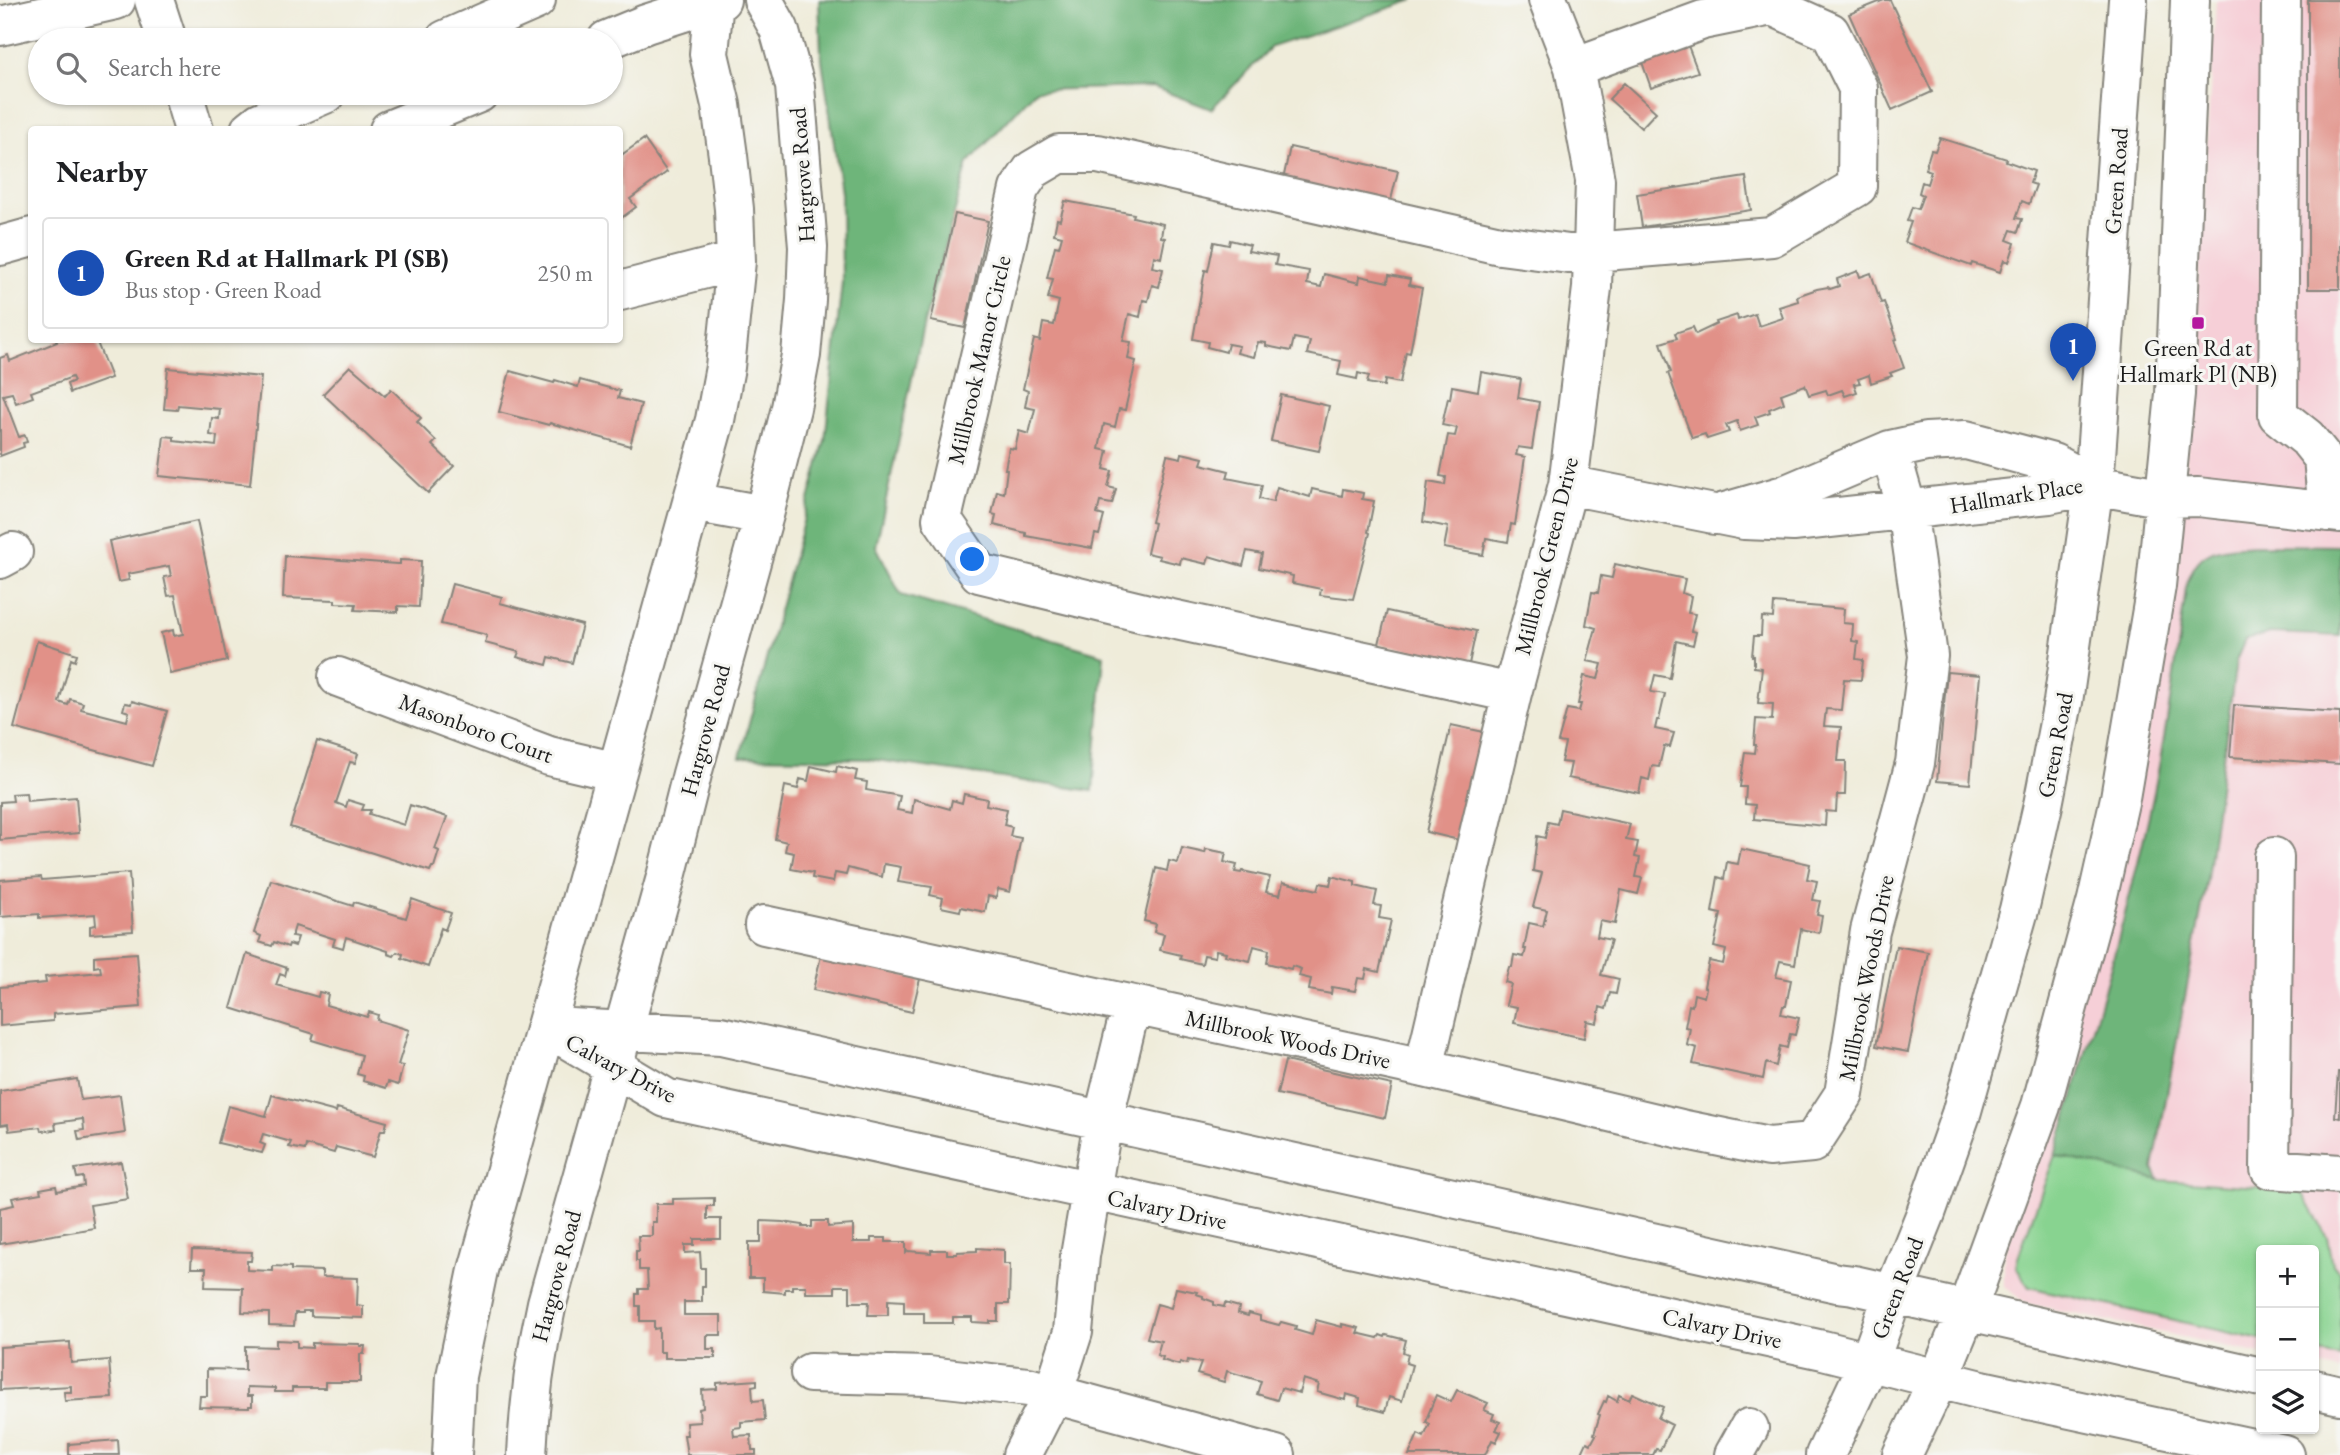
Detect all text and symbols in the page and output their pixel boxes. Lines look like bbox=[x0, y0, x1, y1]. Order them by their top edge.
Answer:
search box bbox=[28, 28, 623, 105]
icon: search bbox=[52, 48, 90, 86]
text: Search here bbox=[108, 50, 221, 84]
street label: Hargrove Road bbox=[782, 106, 822, 244]
street label: Green Road bbox=[2097, 126, 2135, 235]
text: Nearby bbox=[56, 152, 148, 191]
text: Green Rd at Hallmark Pl (SB) bbox=[125, 241, 449, 275]
street label: Millbrook Manor Circle bbox=[940, 253, 1018, 467]
text: 1 bbox=[75, 258, 87, 288]
text: 250 m bbox=[537, 258, 593, 288]
text: Bus stop · Green Road bbox=[125, 275, 321, 305]
marker: Green Rd at Hallmark Pl (NB) bbox=[2190, 315, 2206, 331]
pin: 1 bbox=[2050, 323, 2096, 381]
place label: Green Rd at Hallmark Pl (NB) bbox=[2119, 333, 2277, 389]
street label: Millbrook Green Drive bbox=[1507, 454, 1585, 658]
street label: Hallmark Place bbox=[1947, 470, 2085, 520]
your location bbox=[955, 542, 989, 576]
street label: Hargrove Road bbox=[673, 660, 737, 799]
street label: Masonboro Court bbox=[395, 686, 558, 770]
street label: Green Road bbox=[2030, 689, 2080, 800]
street label: Millbrook Woods Drive bbox=[1831, 872, 1901, 1083]
street label: Millbrook Woods Drive bbox=[1183, 1003, 1393, 1075]
street label: Calvary Drive bbox=[560, 1026, 682, 1110]
street label: Calvary Drive bbox=[1104, 1182, 1230, 1236]
street label: Hargrove Road bbox=[524, 1206, 588, 1345]
street label: Green Road bbox=[1864, 1232, 1930, 1343]
map controls bbox=[2256, 1245, 2319, 1434]
button: + bbox=[2256, 1245, 2319, 1308]
street label: Calvary Drive bbox=[1659, 1301, 1785, 1355]
button: − bbox=[2256, 1308, 2319, 1371]
button: layers bbox=[2256, 1371, 2319, 1434]

